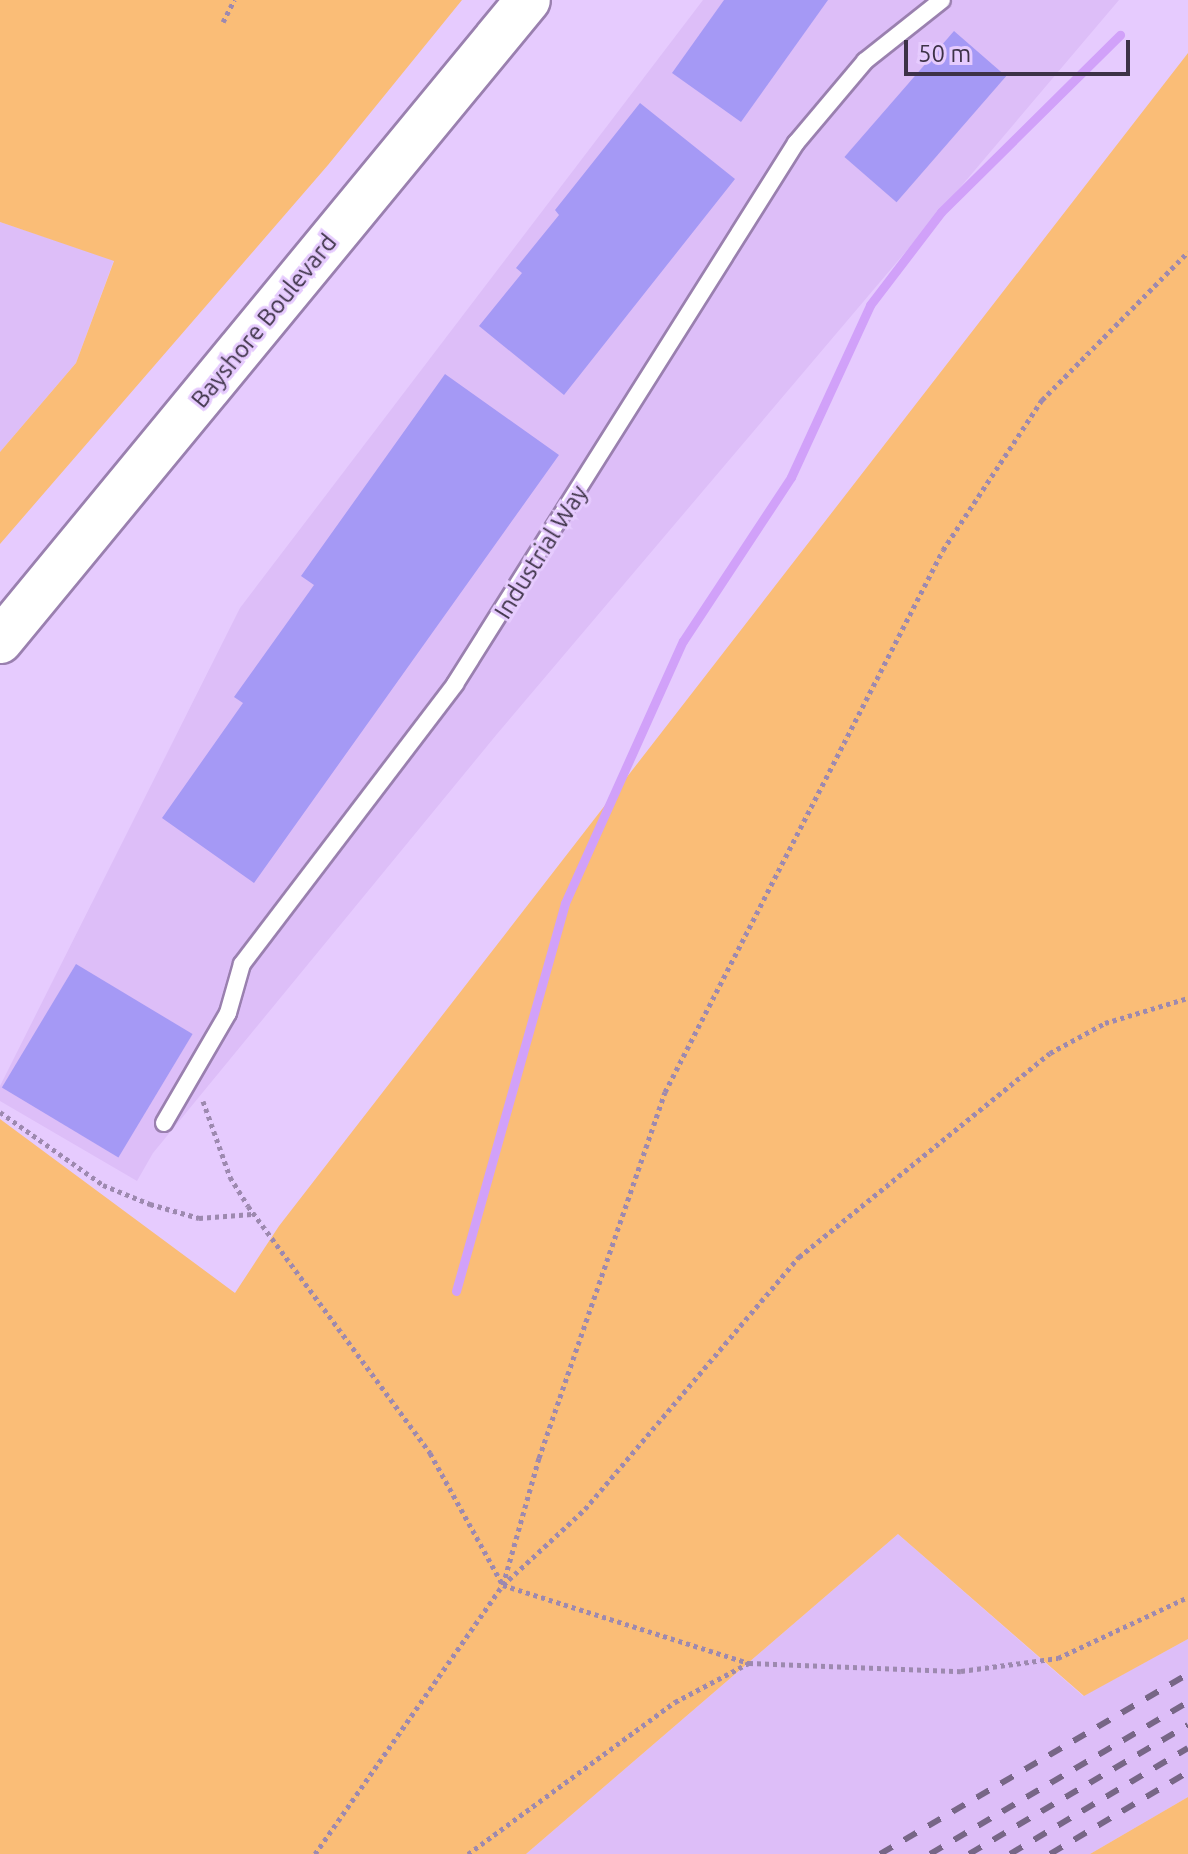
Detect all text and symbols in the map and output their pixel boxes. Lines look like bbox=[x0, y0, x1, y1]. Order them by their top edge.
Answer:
scale bar bbox=[908, 24, 1134, 74]
text: 50 m bbox=[918, 40, 971, 67]
street label: Bayshore Boulevard bbox=[185, 228, 343, 414]
street label: Industrial Way bbox=[488, 480, 594, 624]

